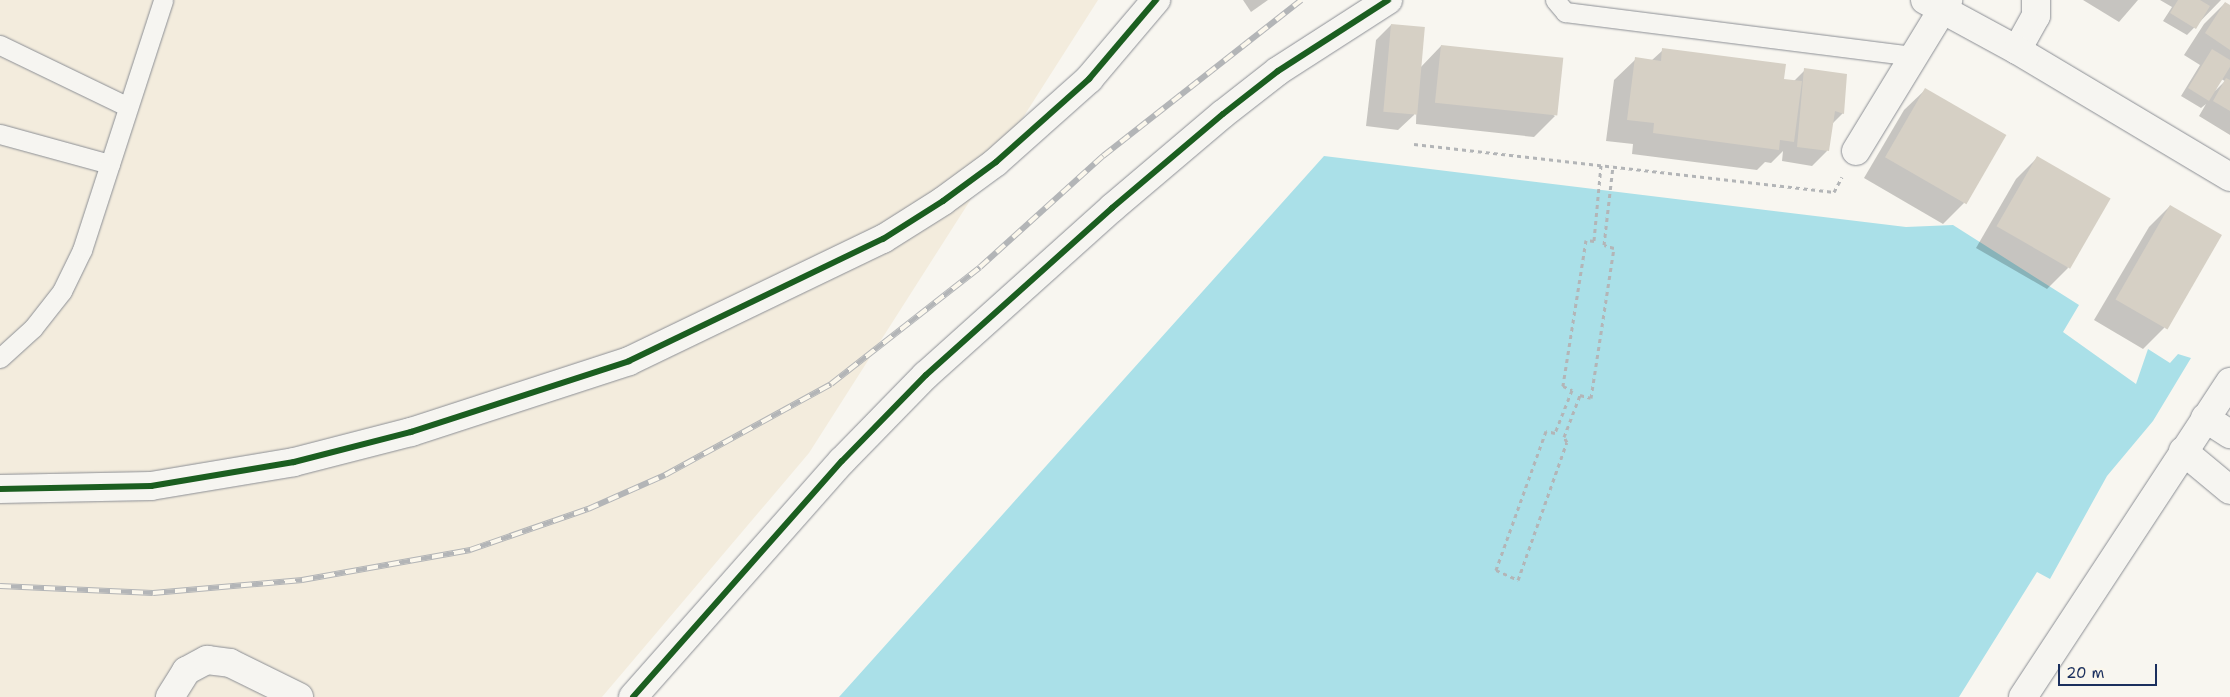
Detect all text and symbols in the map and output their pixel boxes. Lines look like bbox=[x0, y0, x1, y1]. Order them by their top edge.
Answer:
scale bar bbox=[2060, 654, 2159, 686]
text: 20 m bbox=[2066, 663, 2105, 683]

